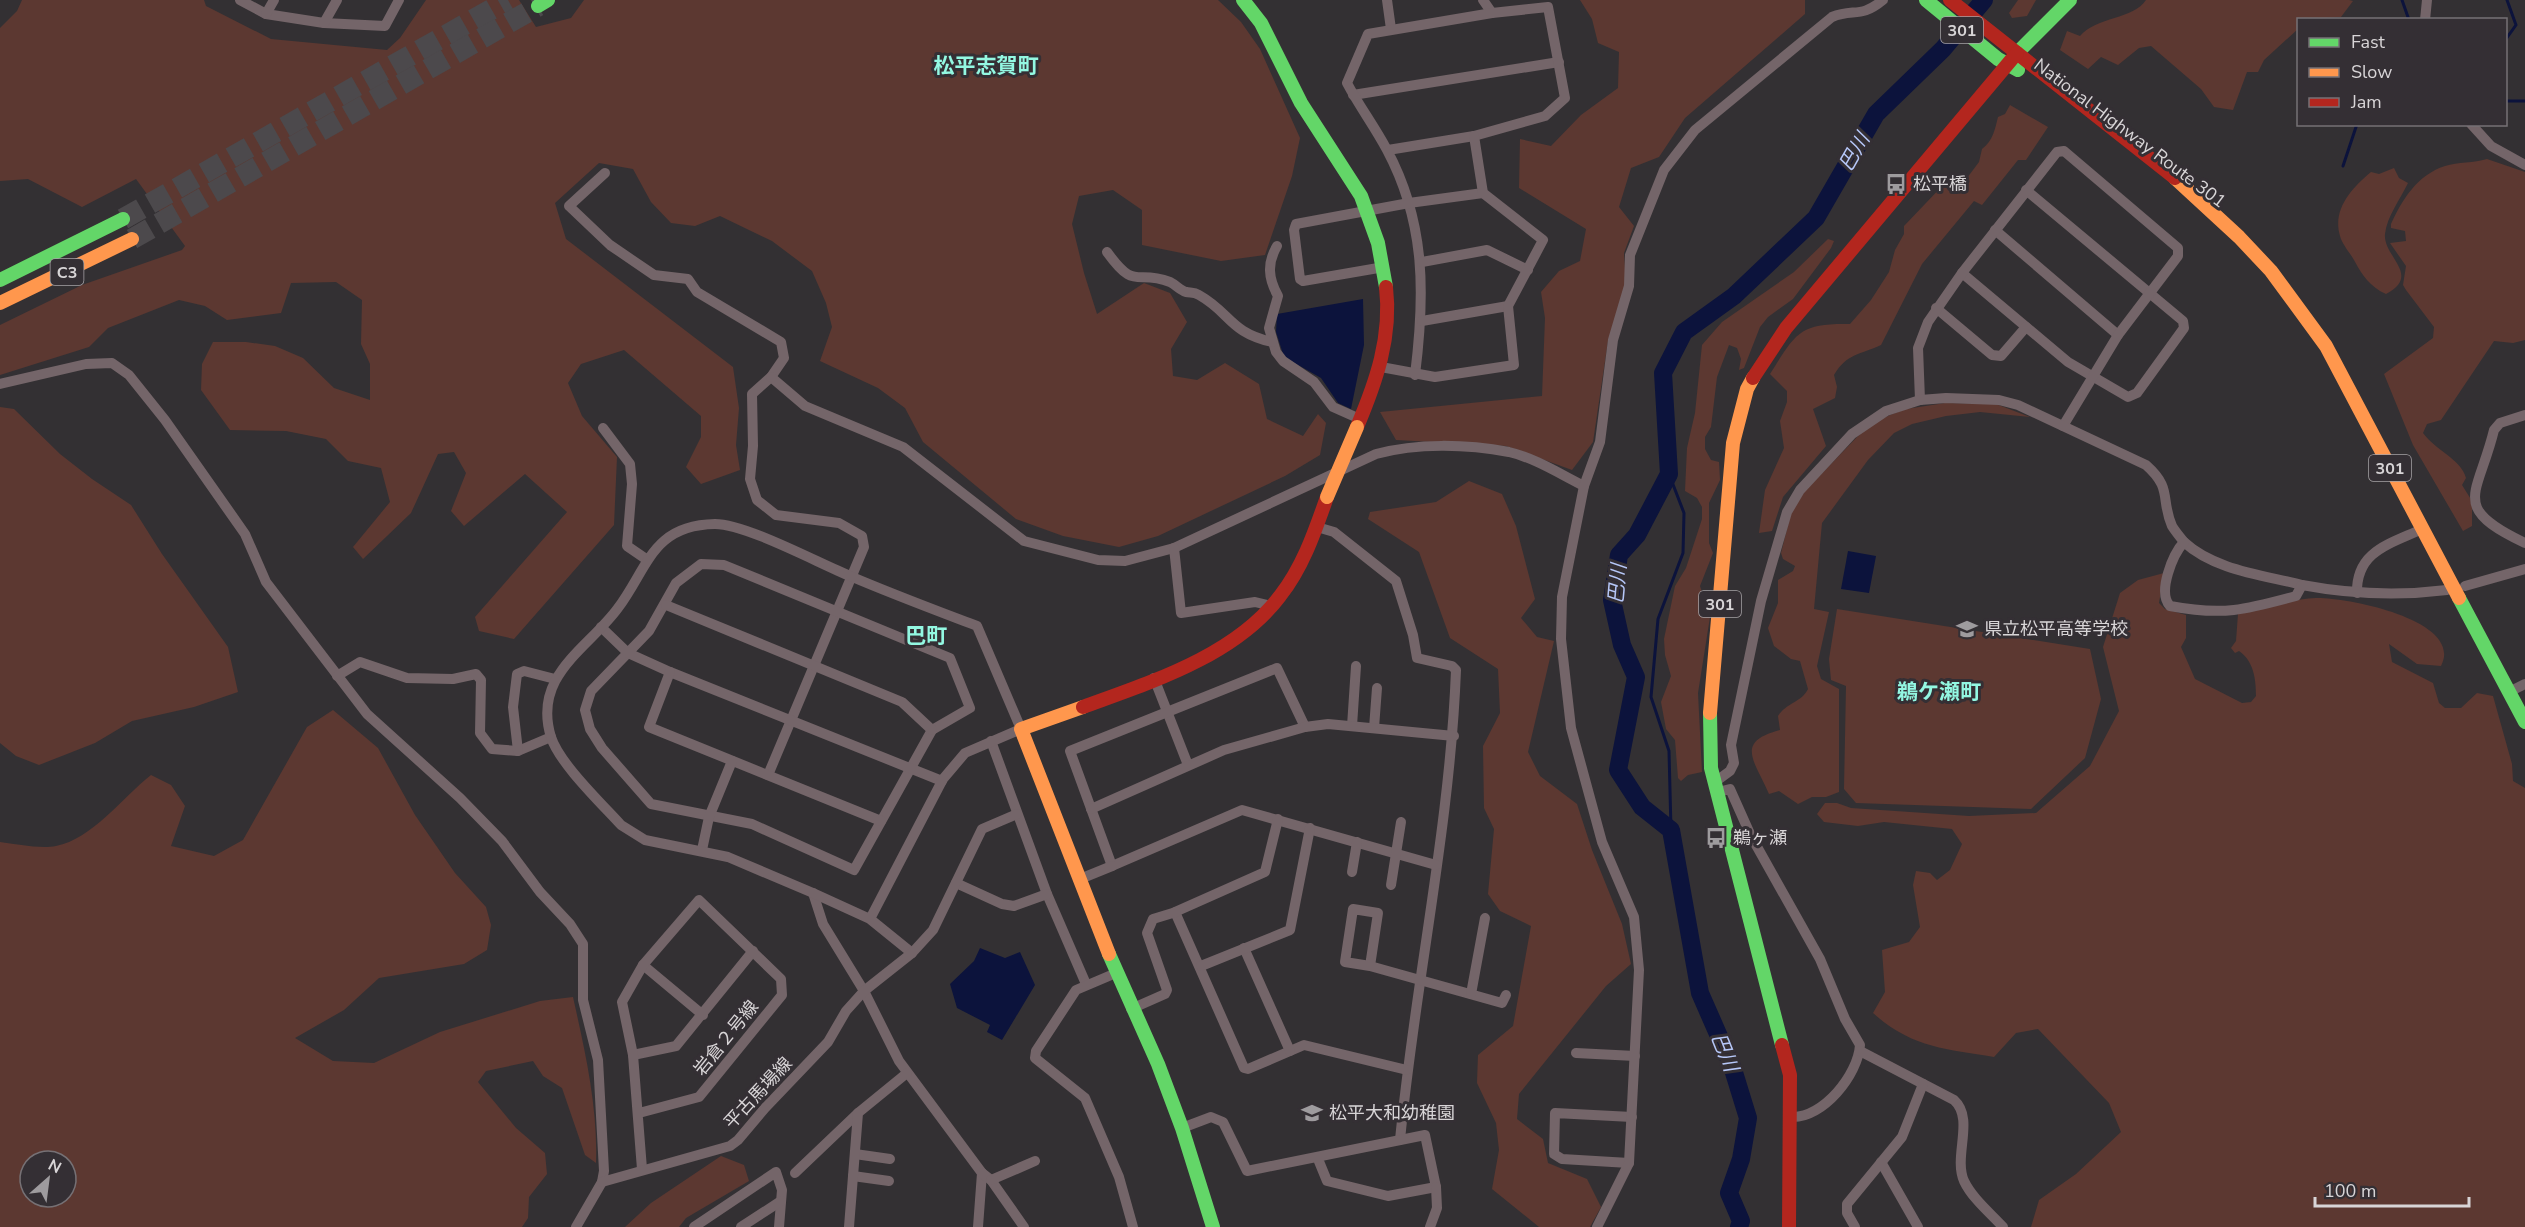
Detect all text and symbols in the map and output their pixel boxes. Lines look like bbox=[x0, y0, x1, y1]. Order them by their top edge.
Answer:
road number: 301 bbox=[1941, 17, 1983, 43]
legend bbox=[2297, 18, 2507, 126]
text: Fast bbox=[2351, 30, 2386, 54]
district label: 松平志賀町 bbox=[934, 52, 1039, 80]
street label: National Highway Route 301 bbox=[2029, 53, 2231, 213]
text: Slow bbox=[2351, 60, 2392, 84]
text: Jam bbox=[2350, 90, 2382, 114]
water label: 巴川 bbox=[1833, 126, 1877, 176]
bus stop icon: 松平橋 bbox=[1884, 172, 1908, 196]
place label: 松平橋 bbox=[1913, 172, 1967, 196]
road number: C3 bbox=[50, 259, 84, 285]
road number: 301 bbox=[2369, 455, 2411, 481]
water label: 巴川 bbox=[1602, 561, 1633, 605]
road number: 301 bbox=[1699, 591, 1741, 617]
school or university icon: 県立松平高等学校 bbox=[1955, 617, 1979, 641]
place label: 県立松平高等学校 bbox=[1984, 617, 2128, 641]
district label: 巴町 bbox=[905, 622, 947, 650]
district label: 鵜ケ瀬町 bbox=[1897, 678, 1981, 706]
bus stop icon: 鵜ヶ瀬 bbox=[1704, 826, 1728, 850]
place label: 鵜ヶ瀬 bbox=[1733, 826, 1787, 850]
street label: 岩倉２号線 bbox=[688, 995, 764, 1081]
water label: 巴川 bbox=[1705, 1029, 1745, 1078]
street label: 平古馬場線 bbox=[719, 1052, 797, 1134]
school or university icon: 松平大和幼稚園 bbox=[1300, 1101, 1324, 1125]
place label: 松平大和幼稚園 bbox=[1329, 1101, 1455, 1125]
north arrow bbox=[18, 1149, 78, 1209]
text: N bbox=[44, 1154, 65, 1179]
scale bar bbox=[2315, 1170, 2470, 1208]
text: 100 m bbox=[2324, 1179, 2376, 1203]

